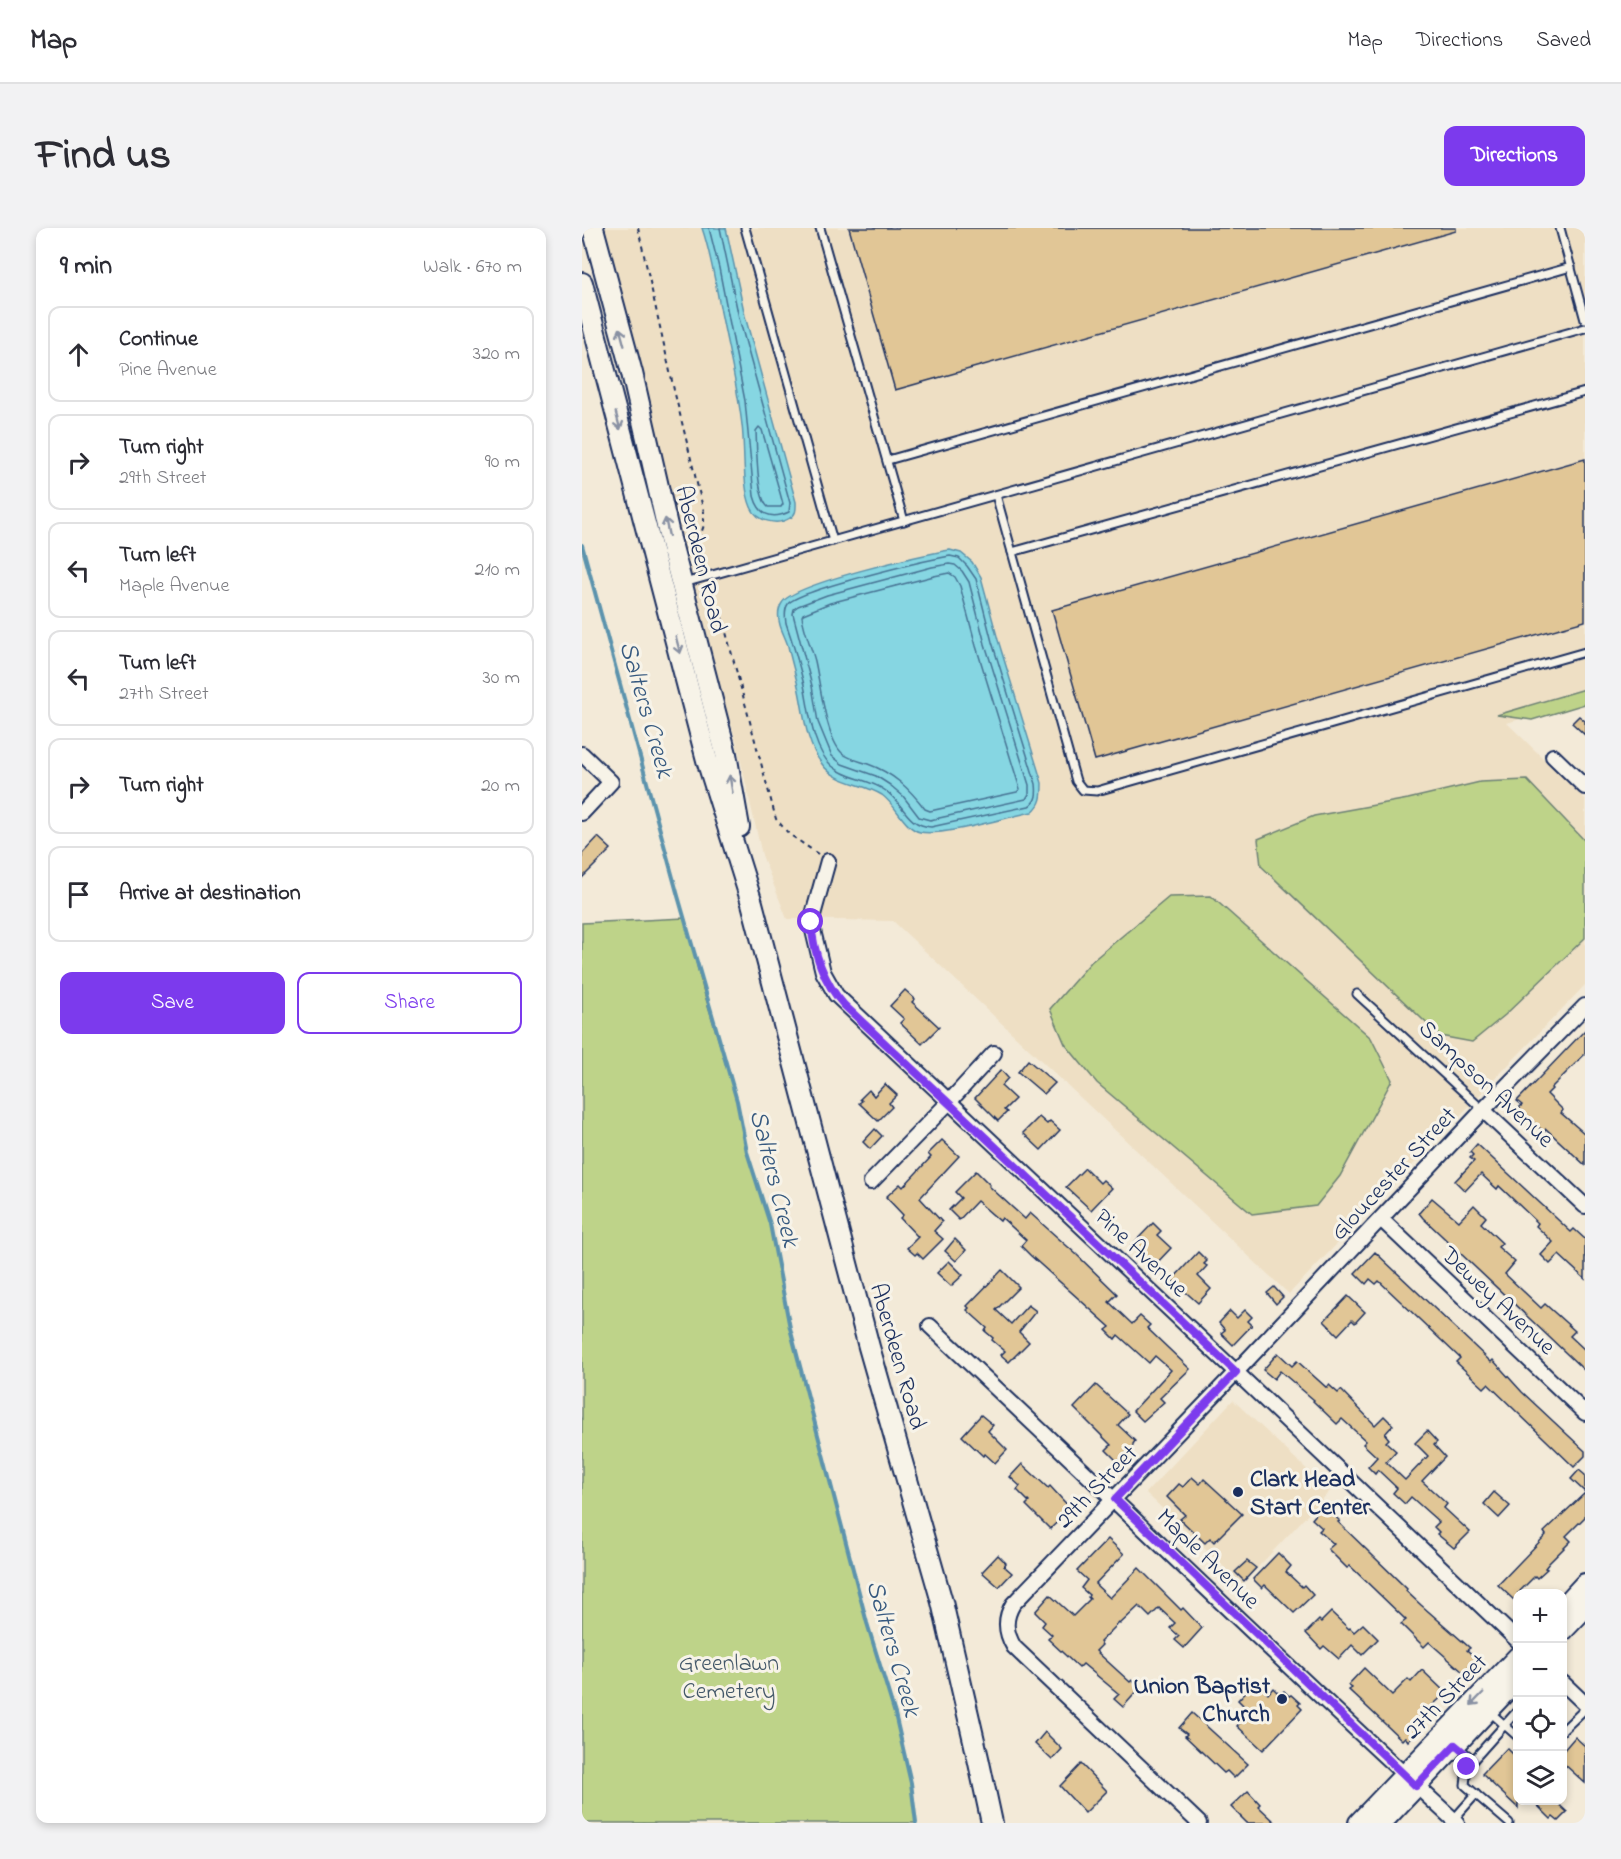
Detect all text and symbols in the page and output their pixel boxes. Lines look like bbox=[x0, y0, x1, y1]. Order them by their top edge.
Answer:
text: Map bbox=[30, 21, 77, 62]
text: Map bbox=[1347, 26, 1383, 56]
text: Directions bbox=[1416, 26, 1503, 56]
text: Saved bbox=[1536, 26, 1591, 56]
text: Find us bbox=[36, 126, 171, 187]
button: Directions bbox=[1444, 126, 1585, 186]
text: 9 min bbox=[60, 248, 112, 286]
text: Walk · 670 m bbox=[423, 253, 522, 282]
text: Continue bbox=[119, 324, 198, 356]
one-way arrow bbox=[616, 328, 627, 347]
icon: ahead bbox=[62, 338, 95, 371]
text: 320 m bbox=[473, 340, 520, 369]
text: Pine Avenue bbox=[119, 356, 217, 385]
one-way arrow bbox=[613, 411, 625, 430]
text: Turn right bbox=[119, 432, 204, 464]
icon: right bbox=[62, 446, 95, 479]
text: 90 m bbox=[485, 448, 520, 477]
text: 29th Street bbox=[119, 464, 207, 493]
street label: Aberdeen Road bbox=[664, 482, 735, 637]
one-way arrow bbox=[661, 517, 672, 537]
text: Turn left bbox=[119, 540, 196, 572]
icon: left bbox=[62, 554, 95, 587]
text: 210 m bbox=[475, 556, 520, 585]
text: Maple Avenue bbox=[119, 572, 229, 601]
one-way arrow bbox=[672, 635, 684, 654]
water label: Salters Creek bbox=[608, 637, 683, 784]
text: Turn left bbox=[119, 648, 196, 680]
icon: left bbox=[62, 662, 95, 695]
text: 30 m bbox=[483, 664, 520, 693]
text: 27th Street bbox=[119, 680, 209, 709]
icon: right bbox=[62, 770, 95, 803]
text: Turn right bbox=[119, 770, 204, 802]
text: 20 m bbox=[481, 772, 520, 801]
one-way arrow bbox=[725, 774, 736, 794]
icon: arrive bbox=[62, 878, 95, 911]
text: Arrive at destination bbox=[119, 878, 301, 910]
route start bbox=[797, 908, 823, 934]
button: Save bbox=[60, 972, 285, 1034]
button: Share bbox=[297, 972, 522, 1034]
street label: Sampson Avenue bbox=[1410, 1013, 1561, 1157]
street label: Gloucester Street bbox=[1324, 1100, 1466, 1249]
water label: Salters Creek bbox=[738, 1106, 809, 1253]
street label: Pine Avenue bbox=[1086, 1201, 1195, 1307]
street label: Dewey Avenue bbox=[1431, 1239, 1563, 1365]
street label: Aberdeen Road bbox=[859, 1279, 934, 1434]
street label: 29th Street bbox=[1049, 1438, 1147, 1538]
place label: Clark Head Start Center bbox=[1250, 1463, 1371, 1526]
marker: Clark Head Start Center bbox=[1231, 1485, 1245, 1499]
street label: Maple Avenue bbox=[1147, 1501, 1267, 1619]
water label: Salters Creek bbox=[855, 1576, 930, 1723]
map controls bbox=[1513, 1589, 1567, 1805]
button: + bbox=[1513, 1589, 1567, 1643]
button: − bbox=[1513, 1643, 1567, 1697]
park label: Greenlawn Cemetery bbox=[679, 1647, 779, 1711]
street label: 27th Street bbox=[1397, 1647, 1497, 1749]
place label: Union Baptist Church bbox=[1134, 1670, 1271, 1733]
one-way arrow bbox=[1470, 1691, 1484, 1706]
marker: Union Baptist Church bbox=[1275, 1692, 1289, 1706]
button: locate bbox=[1513, 1697, 1567, 1751]
button: layers bbox=[1513, 1751, 1567, 1805]
route end bbox=[1453, 1753, 1479, 1779]

